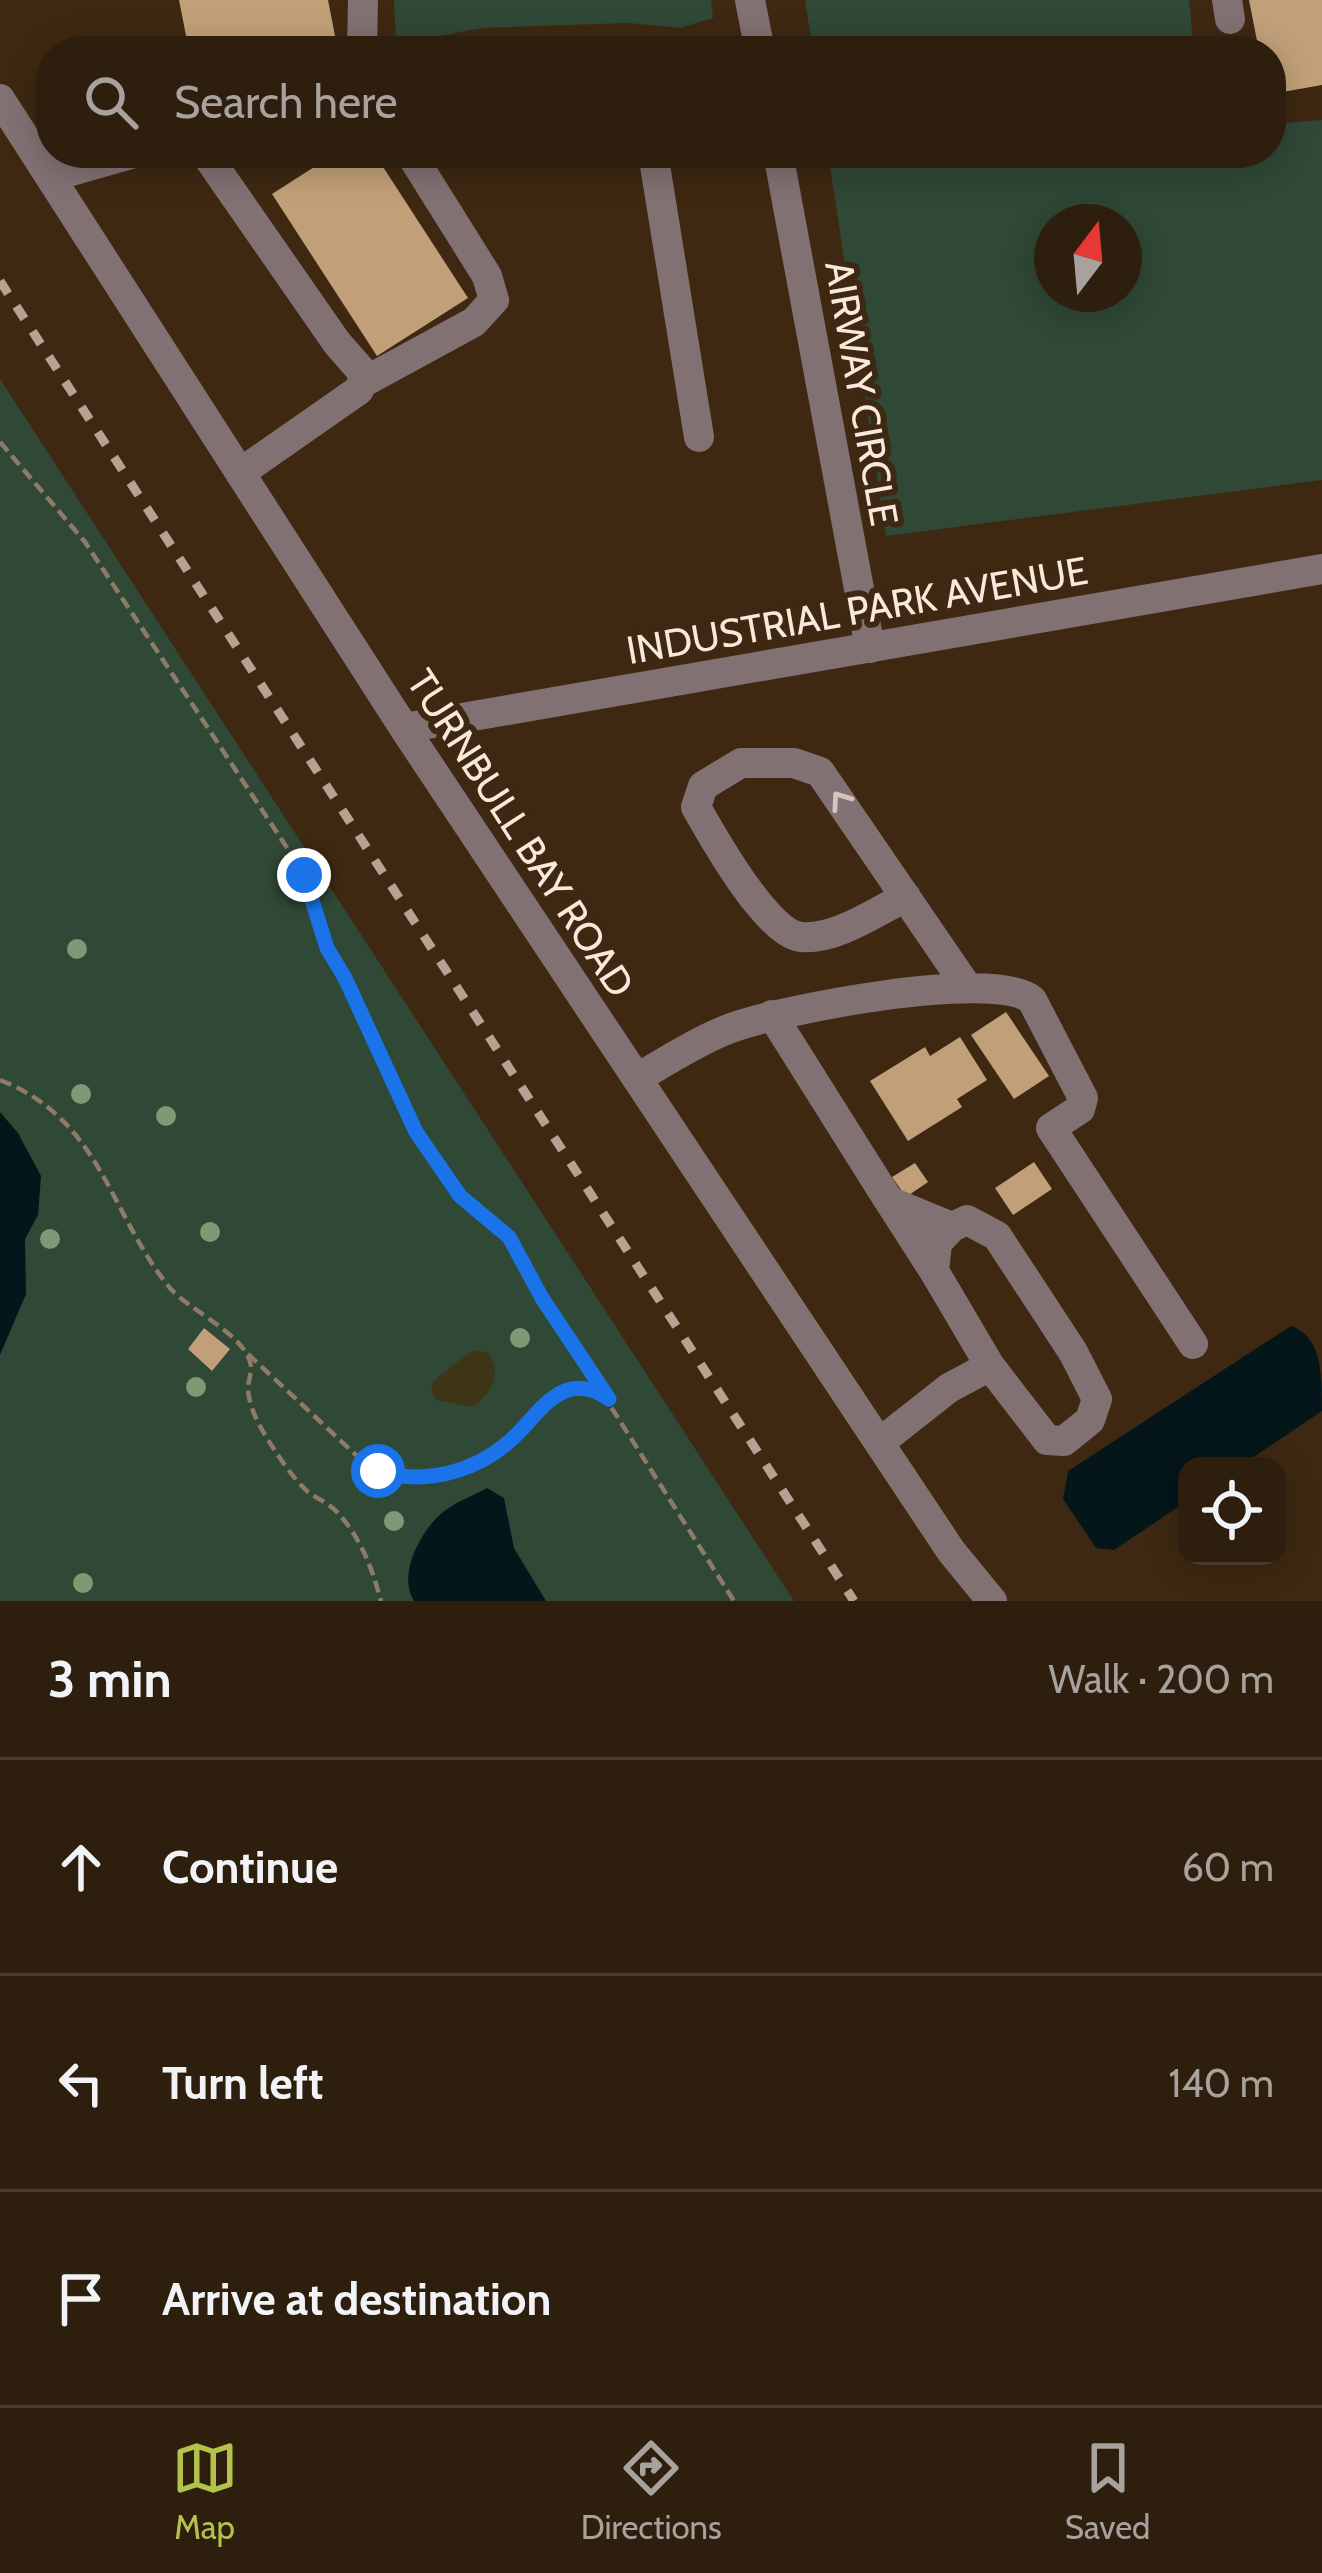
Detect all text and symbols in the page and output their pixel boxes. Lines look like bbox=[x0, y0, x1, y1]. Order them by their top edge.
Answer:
search box bbox=[36, 36, 1286, 168]
icon: search bbox=[78, 69, 144, 135]
text: Search here bbox=[174, 75, 398, 129]
north arrow bbox=[1034, 204, 1142, 312]
street label: AIRWAY CIRCLE bbox=[815, 257, 909, 529]
street label: INDUSTRIAL PARK AVENUE bbox=[623, 546, 1091, 674]
street label: TURNBULL BAY ROAD bbox=[397, 660, 645, 1006]
one-way arrow bbox=[832, 791, 854, 813]
route end bbox=[277, 848, 331, 902]
route start bbox=[351, 1444, 405, 1498]
map controls bbox=[1178, 1457, 1286, 1565]
button: locate bbox=[1178, 1457, 1286, 1565]
text: 3 min bbox=[48, 1648, 172, 1710]
text: Walk · 200 m bbox=[1049, 1655, 1274, 1703]
icon: ahead bbox=[48, 1834, 114, 1900]
text: Continue bbox=[162, 1840, 338, 1894]
text: 60 m bbox=[1182, 1843, 1274, 1891]
icon: left bbox=[48, 2050, 114, 2116]
text: Turn left bbox=[162, 2056, 324, 2110]
text: 140 m bbox=[1169, 2059, 1274, 2107]
icon: arrive bbox=[48, 2266, 114, 2332]
text: Arrive at destination bbox=[162, 2272, 551, 2326]
tab: Map bbox=[172, 2435, 238, 2547]
tab: Directions bbox=[581, 2435, 722, 2547]
tab: Saved bbox=[1065, 2435, 1150, 2547]

